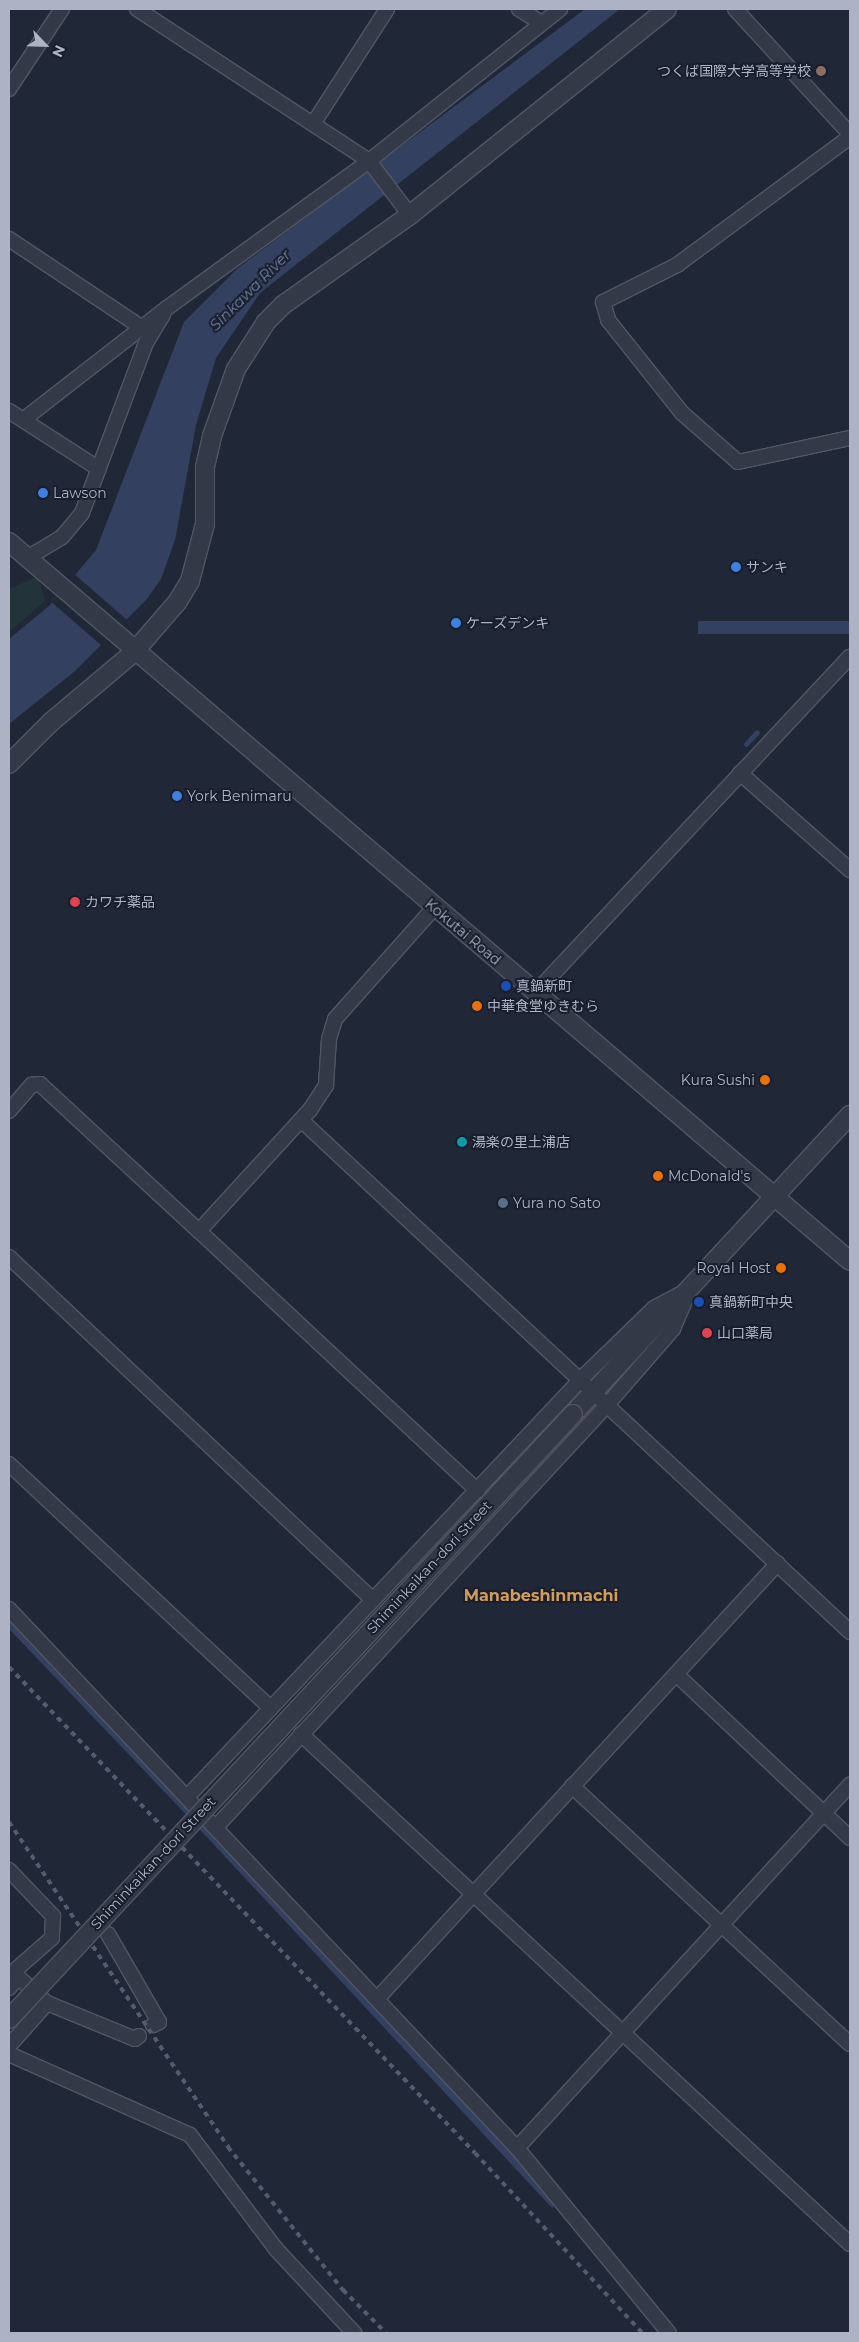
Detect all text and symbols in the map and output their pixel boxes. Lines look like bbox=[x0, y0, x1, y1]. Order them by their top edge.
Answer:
north arrow bbox=[20, 20, 70, 70]
text: N bbox=[48, 42, 69, 60]
place label: つくば国際大学高等学校 bbox=[657, 63, 811, 79]
marker: つくば国際大学高等学校 bbox=[815, 65, 827, 77]
water label: Sinkawa River bbox=[206, 246, 294, 334]
place label: Lawson bbox=[53, 485, 107, 501]
marker: Lawson bbox=[37, 487, 49, 499]
place label: サンキ bbox=[746, 559, 788, 575]
marker: サンキ bbox=[730, 561, 742, 573]
place label: ケーズデンキ bbox=[466, 615, 550, 631]
marker: ケーズデンキ bbox=[450, 617, 462, 629]
place label: York Benimaru bbox=[187, 788, 292, 804]
marker: York Benimaru bbox=[171, 790, 183, 802]
place label: カワチ薬品 bbox=[85, 894, 155, 910]
street label: Kokutai Road bbox=[422, 895, 504, 969]
marker: カワチ薬品 bbox=[69, 896, 81, 908]
place label: 真鍋新町 bbox=[516, 978, 572, 994]
marker: 真鍋新町 bbox=[500, 980, 512, 992]
place label: 中華食堂ゆきむら bbox=[487, 998, 599, 1014]
marker: 中華食堂ゆきむら bbox=[471, 1000, 483, 1012]
place label: Kura Sushi bbox=[681, 1072, 755, 1088]
marker: Kura Sushi bbox=[759, 1074, 771, 1086]
place label: 湯楽の里土浦店 bbox=[472, 1134, 570, 1150]
marker: 湯楽の里土浦店 bbox=[456, 1136, 468, 1148]
place label: McDonald's bbox=[668, 1168, 750, 1184]
marker: McDonald's bbox=[652, 1170, 664, 1182]
place label: Yura no Sato bbox=[513, 1195, 601, 1211]
marker: Yura no Sato bbox=[497, 1197, 509, 1209]
place label: Royal Host bbox=[697, 1260, 771, 1276]
marker: Royal Host bbox=[775, 1262, 787, 1274]
place label: 真鍋新町中央 bbox=[709, 1294, 793, 1310]
marker: 真鍋新町中央 bbox=[693, 1296, 705, 1308]
place label: 山口薬局 bbox=[717, 1325, 773, 1341]
marker: 山口薬局 bbox=[701, 1327, 713, 1339]
street label: Shiminkaikan-dori Street bbox=[363, 1497, 495, 1637]
district label: Manabeshinmachi bbox=[464, 1586, 618, 1606]
street label: Shiminkaikan-dori Street bbox=[87, 1793, 219, 1933]

